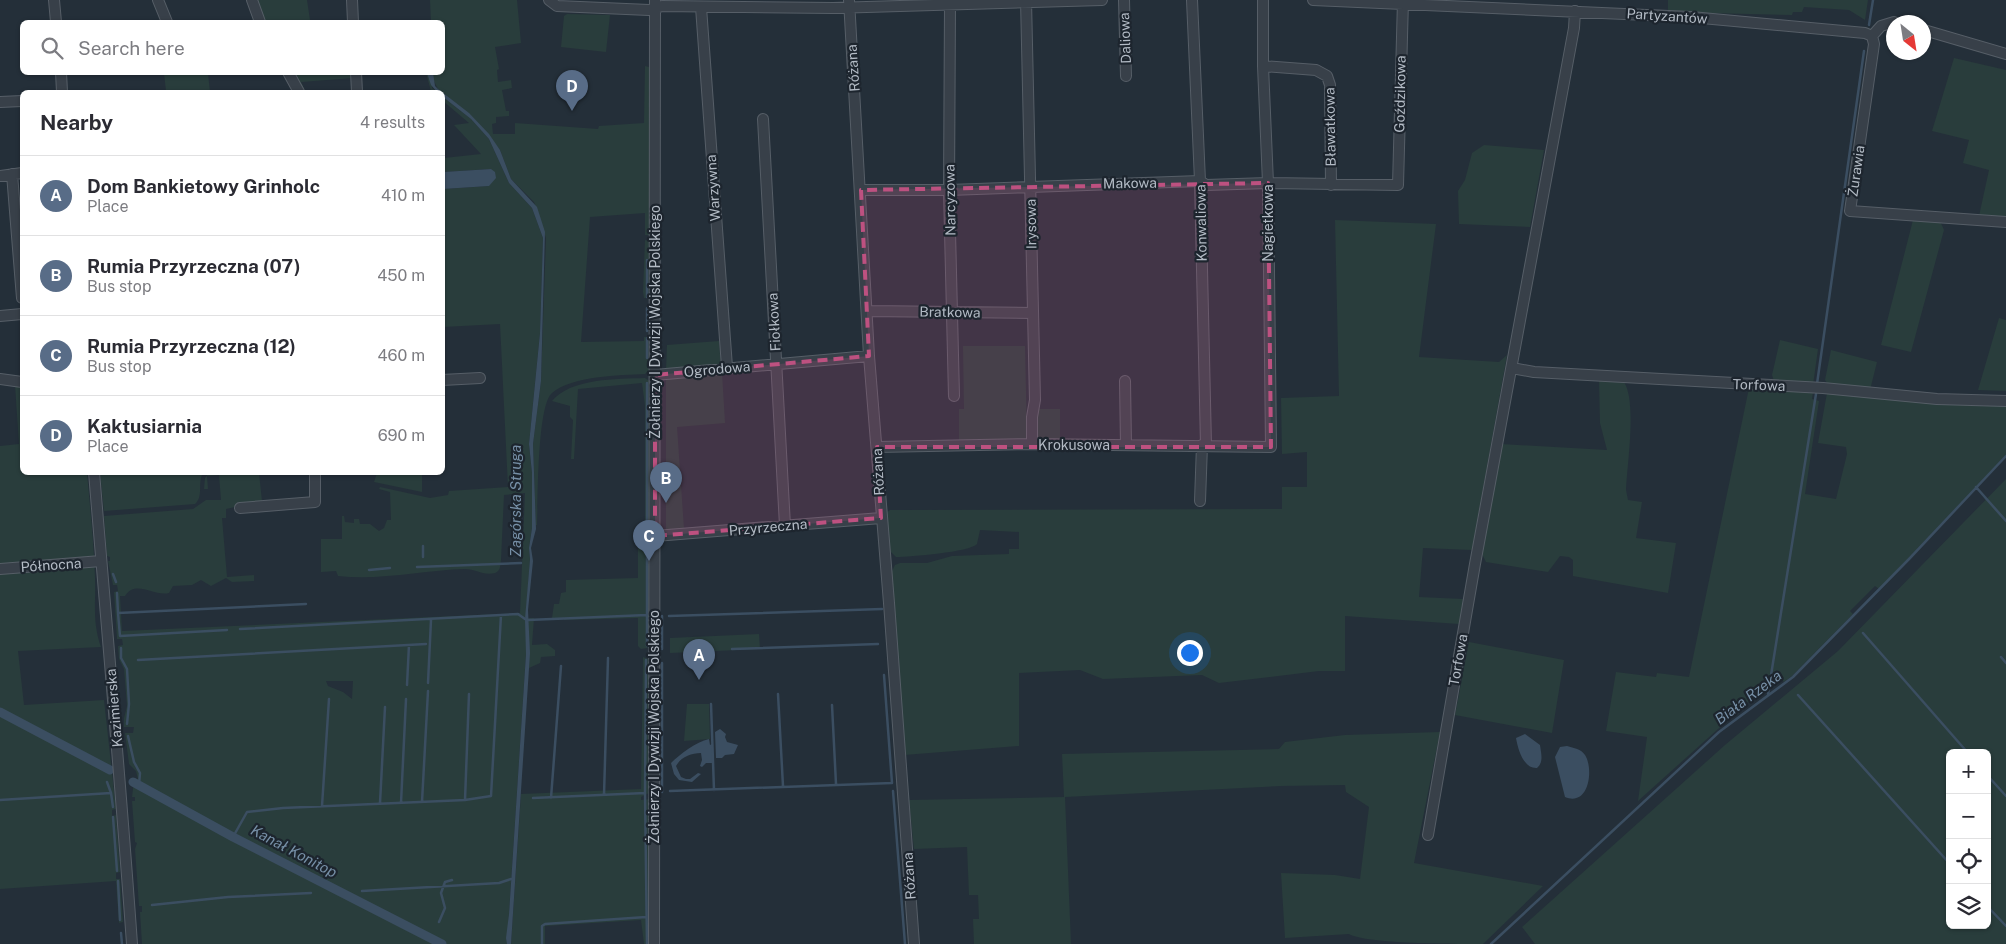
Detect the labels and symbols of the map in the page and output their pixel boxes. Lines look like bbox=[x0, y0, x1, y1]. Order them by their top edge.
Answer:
street label: Partyzantów bbox=[1626, 5, 1708, 27]
street label: Daliowa bbox=[1116, 12, 1134, 64]
north arrow bbox=[1886, 15, 1931, 60]
street label: Różana bbox=[843, 44, 863, 92]
street label: Goździkowa bbox=[1391, 55, 1409, 133]
pin: D bbox=[556, 70, 588, 111]
street label: Bławatkowa bbox=[1321, 87, 1339, 167]
street label: Żurawia bbox=[1842, 144, 1868, 198]
street label: Warzywna bbox=[703, 154, 723, 222]
street label: Narcyzowa bbox=[941, 164, 959, 236]
street label: Makowa bbox=[1103, 175, 1157, 191]
street label: Konwaliowa bbox=[1192, 184, 1210, 262]
street label: Nagietkowa bbox=[1260, 184, 1276, 262]
street label: Irysowa bbox=[1023, 199, 1039, 249]
street label: Żołnierzy I Dywizji Wojska Polskiego bbox=[645, 205, 663, 439]
street label: Fiołkowa bbox=[764, 292, 784, 352]
street label: Bratkowa bbox=[919, 303, 981, 321]
street label: Ogrodowa bbox=[683, 358, 751, 380]
street label: Torfowa bbox=[1732, 376, 1786, 394]
street label: Krokusowa bbox=[1038, 437, 1110, 453]
water label: Zagórska Struga bbox=[507, 445, 524, 557]
street label: Różana bbox=[869, 448, 887, 496]
pin: B bbox=[650, 462, 682, 503]
street label: Przyrzeczna bbox=[728, 516, 808, 538]
pin: C bbox=[633, 520, 665, 561]
street label: Północna bbox=[20, 555, 82, 575]
street label: Żołnierzy I Dywizji Wojska Polskiego bbox=[644, 610, 662, 844]
street label: Torfowa bbox=[1446, 633, 1470, 687]
pin: A bbox=[683, 639, 715, 680]
your location bbox=[1177, 640, 1203, 666]
water label: Biała Rzeka bbox=[1711, 666, 1785, 728]
street label: Kazimierska bbox=[103, 668, 125, 748]
water label: Kanał Konitop bbox=[248, 821, 340, 881]
street label: Różana bbox=[899, 852, 919, 900]

